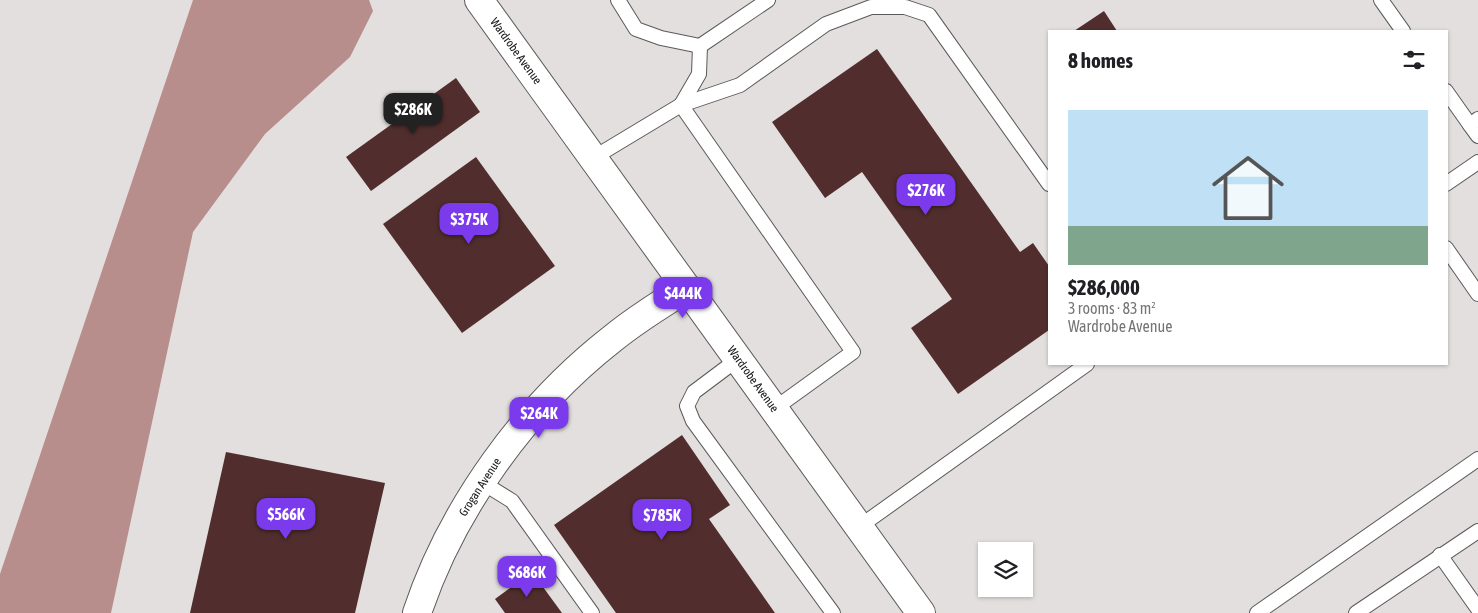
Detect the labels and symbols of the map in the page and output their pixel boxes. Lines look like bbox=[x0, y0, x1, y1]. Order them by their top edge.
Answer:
street label: Wardrobe Avenue bbox=[487, 15, 545, 87]
pin: $286K bbox=[378, 92, 448, 135]
pin: $276K bbox=[891, 174, 961, 216]
pin: $375K bbox=[434, 202, 504, 245]
pin: $444K bbox=[648, 276, 718, 319]
street label: Wardrobe Avenue bbox=[724, 343, 782, 415]
pin: $264K bbox=[504, 396, 574, 439]
street label: Grogan Avenue bbox=[456, 455, 504, 519]
pin: $566K bbox=[251, 498, 321, 540]
pin: $785K bbox=[627, 498, 697, 541]
pin: $686K bbox=[492, 556, 562, 598]

